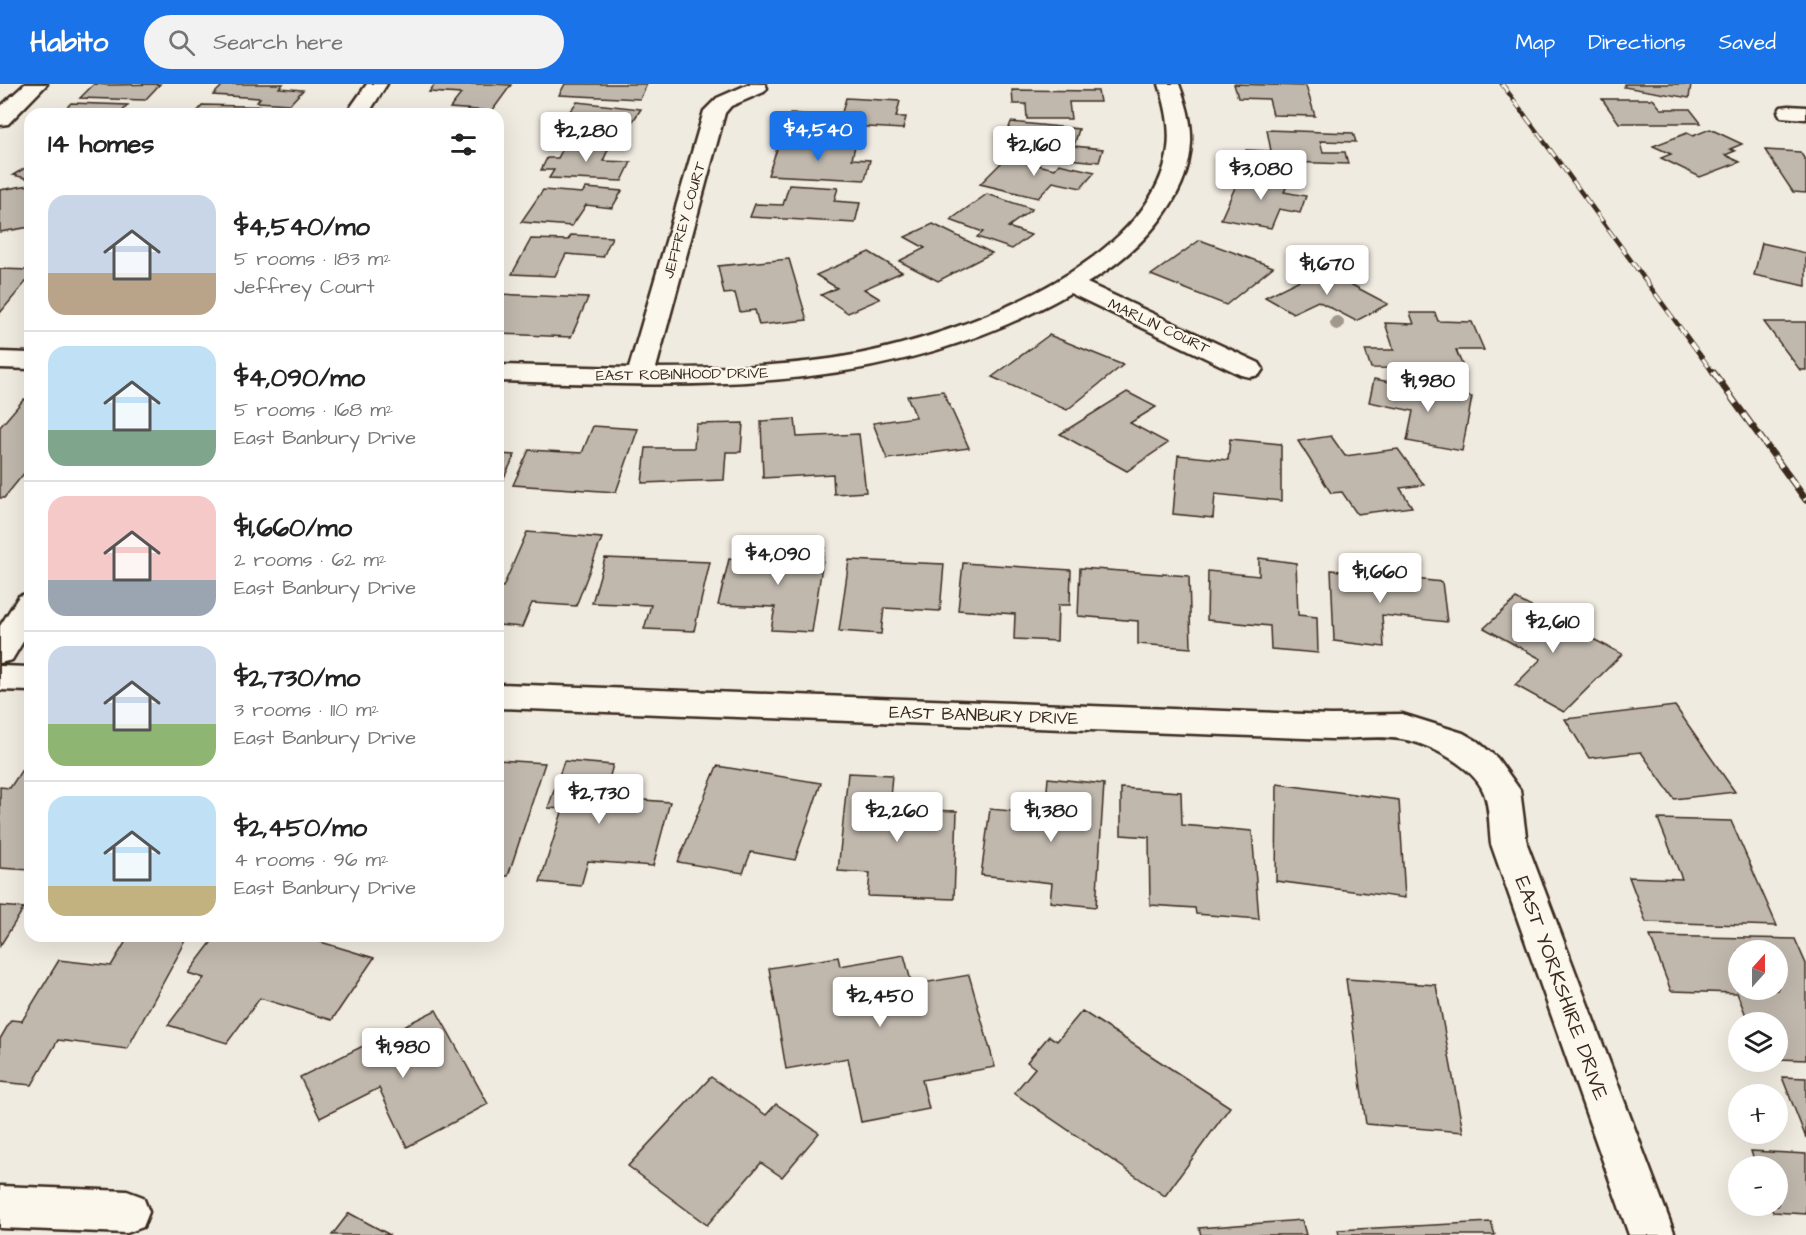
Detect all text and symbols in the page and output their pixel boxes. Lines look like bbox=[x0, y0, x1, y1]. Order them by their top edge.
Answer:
search box bbox=[144, 15, 564, 69]
text: Habito bbox=[30, 23, 108, 62]
icon: search bbox=[165, 26, 198, 59]
text: Search here bbox=[213, 27, 343, 58]
text: Map bbox=[1515, 28, 1555, 57]
text: Directions bbox=[1588, 28, 1686, 57]
text: Saved bbox=[1719, 28, 1776, 57]
pin: $4,540 bbox=[769, 111, 867, 162]
pin: $2,280 bbox=[537, 112, 635, 163]
text: $4,540 bbox=[784, 116, 852, 144]
text: $2,280 bbox=[554, 117, 618, 145]
text: 14 homes bbox=[48, 126, 154, 162]
pin: $2,160 bbox=[985, 126, 1083, 177]
icon: filters bbox=[447, 128, 480, 161]
text: $2,160 bbox=[1007, 131, 1061, 159]
pin: $3,080 bbox=[1212, 150, 1310, 201]
text: $3,080 bbox=[1229, 155, 1293, 183]
street label: JEFFREY COURT bbox=[658, 159, 711, 281]
text: $4,540/mo bbox=[234, 209, 370, 245]
icon: home bbox=[96, 219, 168, 291]
text: 5 rooms · 183 m² bbox=[234, 245, 391, 273]
pin: $1,670 bbox=[1278, 245, 1376, 296]
text: $1,670 bbox=[1300, 250, 1354, 278]
text: Jeffrey Court bbox=[234, 273, 375, 301]
street label: MARLIN COURT bbox=[1105, 294, 1214, 359]
text: $4,090/mo bbox=[234, 360, 365, 396]
street label: EAST ROBINHOOD DRIVE bbox=[596, 362, 769, 387]
pin: $1,980 bbox=[1379, 362, 1477, 413]
text: $1,980 bbox=[1401, 367, 1455, 395]
icon: home bbox=[96, 370, 168, 442]
text: 5 rooms · 168 m² bbox=[234, 396, 393, 424]
text: East Banbury Drive bbox=[234, 424, 416, 452]
text: $1,660/mo bbox=[234, 510, 352, 546]
icon: home bbox=[96, 520, 168, 592]
pin: $4,090 bbox=[729, 535, 827, 586]
text: $4,090 bbox=[746, 540, 810, 568]
text: 2 rooms · 62 m² bbox=[234, 546, 386, 574]
pin: $1,660 bbox=[1331, 553, 1429, 604]
text: $1,660 bbox=[1353, 558, 1407, 586]
text: East Banbury Drive bbox=[234, 574, 416, 602]
pin: $2,610 bbox=[1504, 603, 1602, 654]
text: $2,610 bbox=[1526, 608, 1580, 636]
text: $2,730/mo bbox=[234, 660, 360, 696]
icon: home bbox=[96, 670, 168, 742]
text: 3 rooms · 110 m² bbox=[234, 696, 379, 724]
street label: EAST BANBURY DRIVE bbox=[889, 700, 1079, 731]
text: East Banbury Drive bbox=[234, 724, 416, 752]
pin: $2,730 bbox=[550, 774, 648, 825]
text: $2,730 bbox=[568, 779, 630, 807]
pin: $2,260 bbox=[848, 792, 946, 843]
pin: $1,380 bbox=[1002, 792, 1100, 843]
text: $2,260 bbox=[866, 797, 928, 825]
text: $1,380 bbox=[1024, 797, 1078, 825]
text: $2,450/mo bbox=[234, 810, 367, 846]
icon: home bbox=[96, 820, 168, 892]
text: 4 rooms · 96 m² bbox=[234, 846, 389, 874]
street label: EAST YORKSHIRE DRIVE bbox=[1507, 872, 1616, 1105]
text: East Banbury Drive bbox=[234, 874, 416, 902]
north arrow bbox=[1728, 940, 1788, 1000]
map controls bbox=[1728, 940, 1788, 1216]
pin: $2,450 bbox=[831, 977, 929, 1028]
text: $2,450 bbox=[847, 982, 913, 1010]
button: layers bbox=[1728, 1012, 1788, 1072]
pin: $1,980 bbox=[354, 1028, 452, 1079]
text: $1,980 bbox=[376, 1033, 430, 1061]
button: + bbox=[1728, 1084, 1788, 1144]
button: − bbox=[1728, 1156, 1788, 1216]

